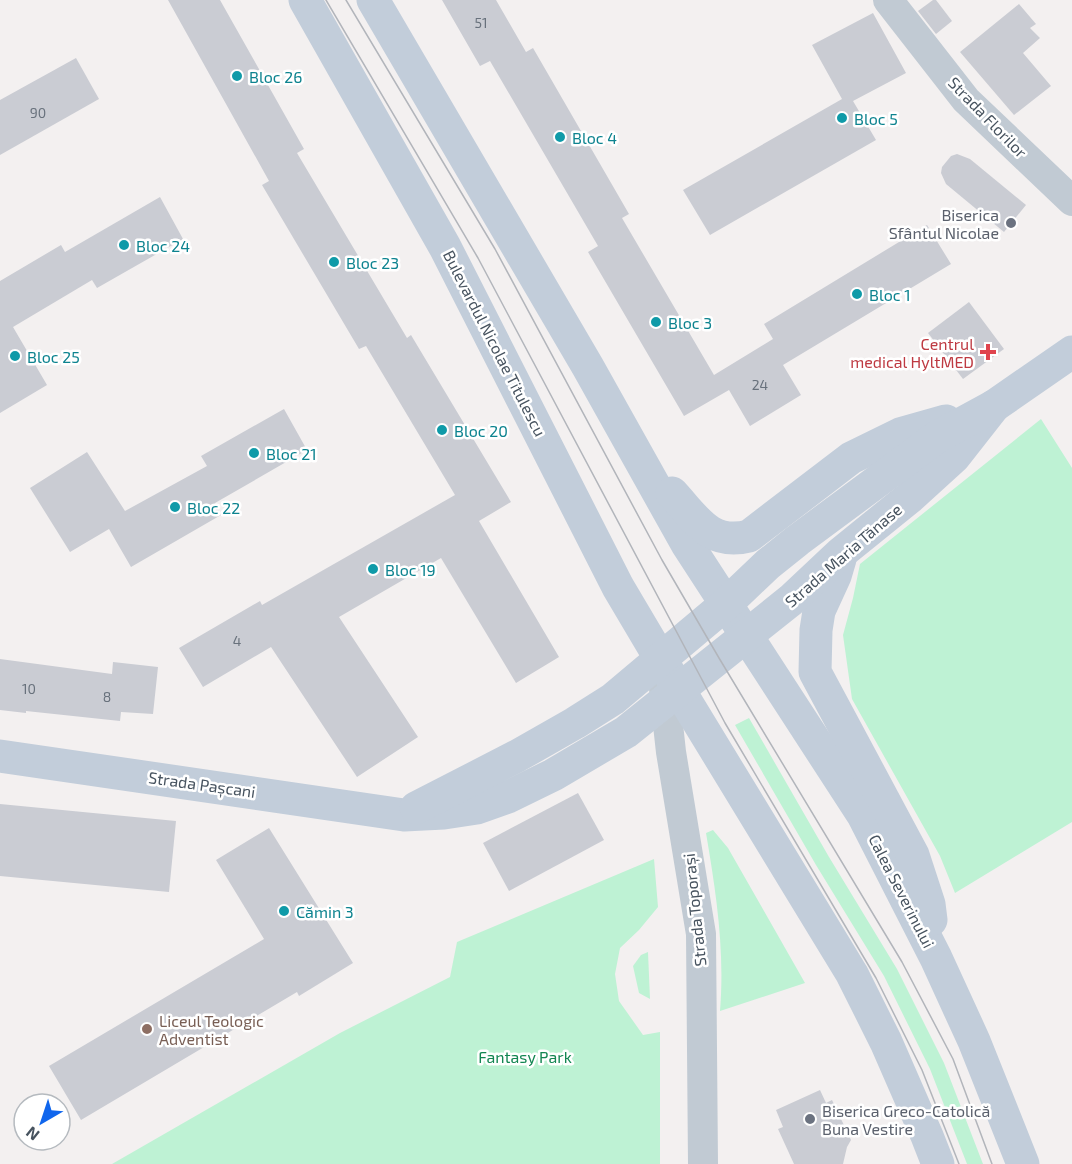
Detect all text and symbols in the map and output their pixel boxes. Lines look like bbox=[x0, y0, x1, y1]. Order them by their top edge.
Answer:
house number: 51 bbox=[474, 14, 488, 31]
place label: Bloc 26 bbox=[249, 67, 302, 86]
marker: Bloc 26 bbox=[230, 69, 244, 83]
street label: Strada Florilor bbox=[945, 73, 1032, 162]
house number: 90 bbox=[30, 104, 46, 121]
place label: Bloc 5 bbox=[854, 109, 898, 128]
marker: Bloc 5 bbox=[835, 111, 849, 125]
place label: Bloc 4 bbox=[572, 128, 617, 147]
marker: Bloc 4 bbox=[553, 130, 567, 144]
place label: Biserica Sfântul Nicolae bbox=[889, 205, 999, 242]
marker: Biserica Sfântul Nicolae bbox=[1004, 216, 1018, 230]
place label: Bloc 24 bbox=[136, 236, 190, 255]
marker: Bloc 24 bbox=[117, 238, 131, 252]
street label: Bulevardul Nicolae Titulescu bbox=[440, 247, 550, 439]
place label: Bloc 23 bbox=[346, 253, 399, 272]
marker: Bloc 23 bbox=[327, 255, 341, 269]
place label: Bloc 1 bbox=[869, 285, 911, 304]
marker: Bloc 1 bbox=[850, 287, 864, 301]
place label: Bloc 3 bbox=[668, 313, 712, 332]
marker: Bloc 3 bbox=[649, 315, 663, 329]
place label: Centrul medical HyltMED bbox=[850, 334, 974, 371]
marker: Centrul medical HyltMED bbox=[979, 343, 997, 361]
place label: Bloc 25 bbox=[27, 347, 80, 366]
marker: Bloc 25 bbox=[8, 349, 22, 363]
house number: 24 bbox=[752, 376, 768, 393]
place label: Bloc 20 bbox=[454, 421, 508, 440]
marker: Bloc 20 bbox=[435, 423, 449, 437]
place label: Bloc 21 bbox=[266, 444, 317, 463]
marker: Bloc 21 bbox=[247, 446, 261, 460]
place label: Bloc 22 bbox=[187, 498, 240, 517]
street label: Strada Maria Tănase bbox=[781, 499, 905, 611]
marker: Bloc 22 bbox=[168, 500, 182, 514]
place label: Bloc 19 bbox=[385, 560, 436, 579]
marker: Bloc 19 bbox=[366, 562, 380, 576]
house number: 4 bbox=[233, 632, 241, 649]
house number: 10 bbox=[22, 680, 36, 697]
house number: 8 bbox=[103, 688, 111, 705]
street label: Strada Pașcani bbox=[147, 767, 257, 803]
street label: Calea Severinului bbox=[865, 831, 939, 951]
street label: Strada Toporași bbox=[679, 852, 711, 967]
place label: Cămin 3 bbox=[296, 902, 354, 921]
marker: Cămin 3 bbox=[277, 904, 291, 918]
place label: Liceul Teologic Adventist bbox=[159, 1011, 264, 1048]
marker: Liceul Teologic Adventist bbox=[140, 1022, 154, 1036]
park label: Fantasy Park bbox=[478, 1047, 572, 1066]
north arrow bbox=[12, 1092, 72, 1152]
place label: Biserica Greco-Catolică Buna Vestire bbox=[822, 1101, 990, 1138]
marker: Biserica Greco-Catolică Buna Vestire bbox=[803, 1112, 817, 1126]
text: N bbox=[22, 1123, 43, 1145]

